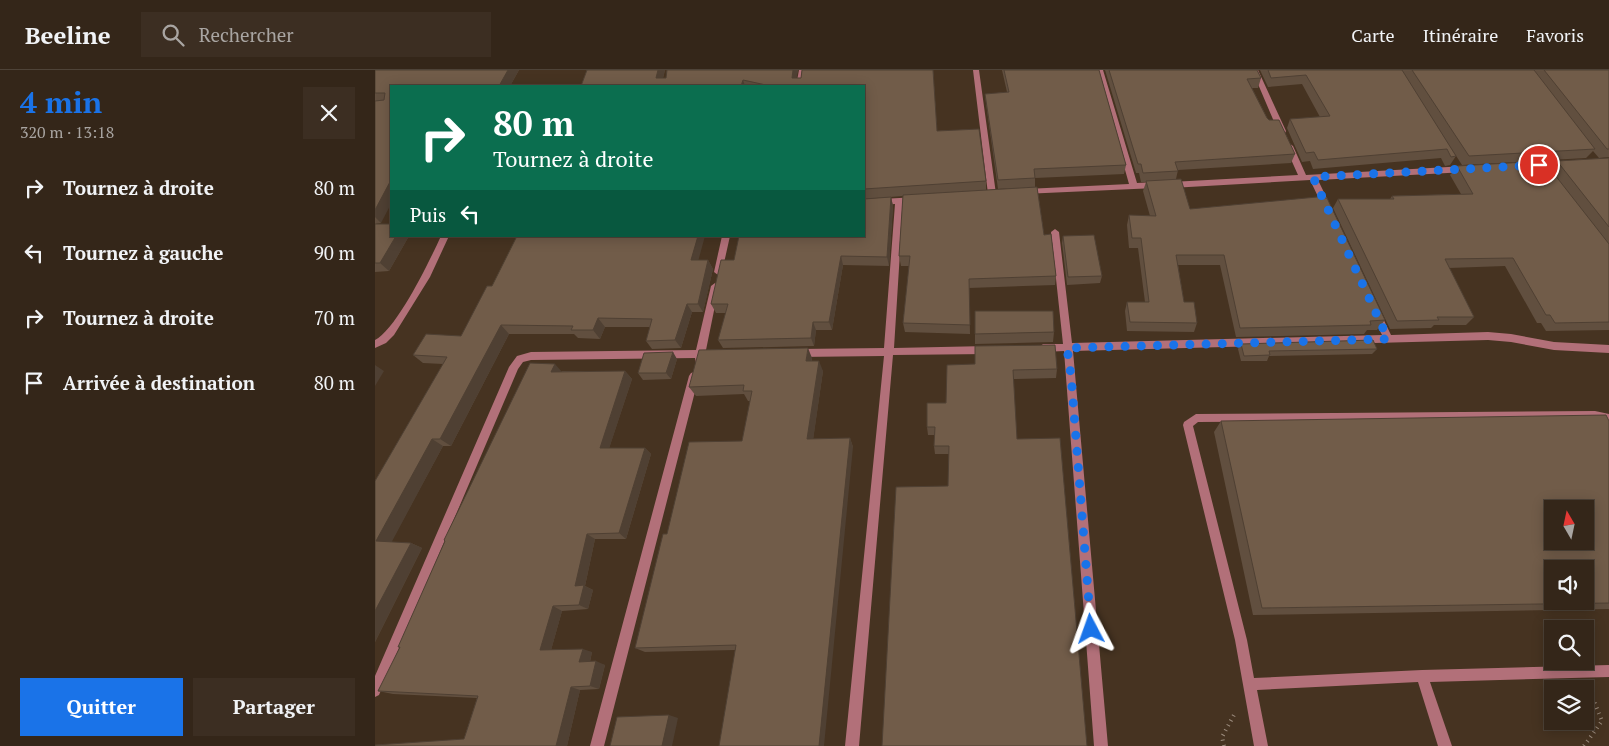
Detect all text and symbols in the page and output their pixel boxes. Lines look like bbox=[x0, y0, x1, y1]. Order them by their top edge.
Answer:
search box bbox=[141, 12, 491, 57]
text: Beeline bbox=[25, 19, 111, 51]
icon: search bbox=[159, 21, 187, 49]
text: Rechercher bbox=[199, 22, 294, 47]
text: Carte bbox=[1351, 23, 1395, 47]
text: Itinéraire bbox=[1423, 23, 1498, 47]
text: Favoris bbox=[1526, 23, 1584, 47]
text: 4 min bbox=[20, 82, 102, 122]
button: close bbox=[303, 87, 355, 139]
text: 80 m bbox=[493, 100, 574, 146]
icon: right bbox=[410, 105, 475, 170]
text: 320 m · 13:18 bbox=[20, 121, 114, 143]
text: Tournez à droite bbox=[493, 144, 654, 173]
pin bbox=[1518, 144, 1560, 186]
icon: arrive bbox=[1525, 151, 1553, 179]
icon: right bbox=[20, 174, 48, 202]
text: Tournez à droite bbox=[63, 175, 214, 200]
text: 80 m bbox=[314, 175, 355, 200]
icon: left bbox=[456, 200, 484, 228]
text: Puis bbox=[410, 202, 446, 227]
icon: left bbox=[20, 239, 48, 267]
text: Tournez à gauche bbox=[63, 240, 224, 265]
text: 90 m bbox=[314, 240, 355, 265]
icon: right bbox=[20, 304, 48, 332]
text: Tournez à droite bbox=[63, 305, 214, 330]
text: 70 m bbox=[314, 305, 355, 330]
icon: arrive bbox=[20, 369, 48, 397]
text: Arrivée à destination bbox=[63, 370, 255, 395]
text: 80 m bbox=[314, 370, 355, 395]
north arrow bbox=[1544, 500, 1594, 550]
map controls bbox=[1544, 500, 1594, 730]
button: sound bbox=[1544, 560, 1594, 610]
position arrow bbox=[1064, 602, 1116, 654]
button: search bbox=[1544, 620, 1594, 670]
button: Quitter bbox=[20, 678, 183, 736]
button: Partager bbox=[193, 678, 355, 736]
button: layers bbox=[1544, 680, 1594, 730]

